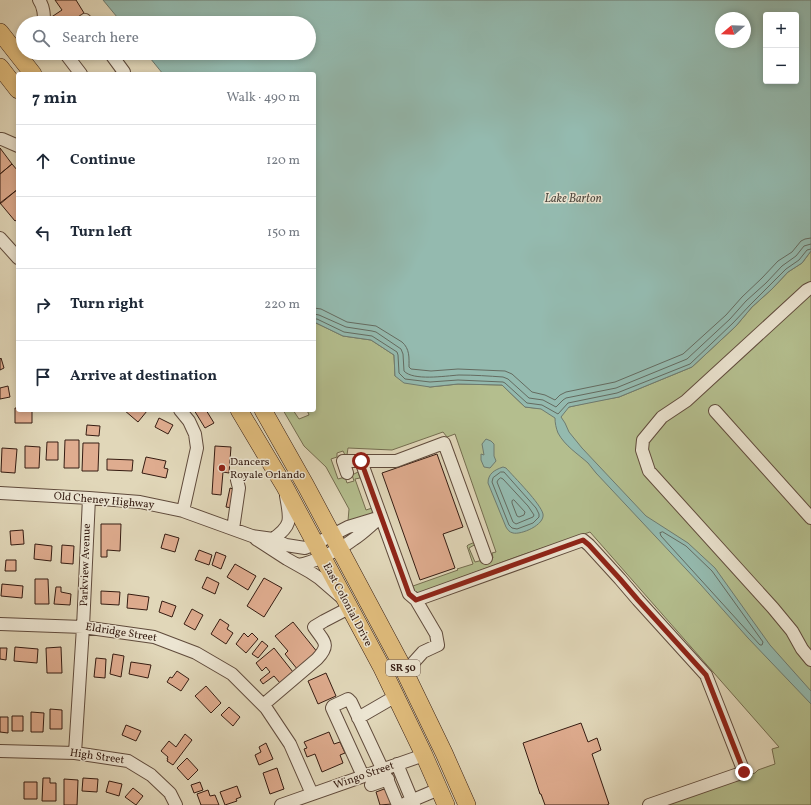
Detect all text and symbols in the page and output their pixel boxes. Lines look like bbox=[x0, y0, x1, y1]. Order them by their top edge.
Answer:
north arrow bbox=[715, 12, 751, 48]
map controls bbox=[763, 12, 799, 84]
button: + bbox=[763, 12, 799, 48]
search box bbox=[16, 16, 316, 60]
icon: search bbox=[30, 27, 52, 49]
text: Search here bbox=[62, 28, 139, 49]
button: − bbox=[763, 48, 799, 84]
text: 7 min bbox=[32, 87, 77, 110]
text: Walk · 490 m bbox=[226, 89, 300, 107]
icon: ahead bbox=[32, 150, 54, 172]
text: Continue bbox=[70, 150, 135, 171]
text: 120 m bbox=[266, 152, 300, 170]
water label: Lake Barton bbox=[544, 191, 602, 207]
icon: left bbox=[32, 222, 54, 244]
text: Turn left bbox=[70, 222, 132, 243]
text: 150 m bbox=[267, 224, 300, 242]
icon: right bbox=[32, 294, 54, 316]
text: Turn right bbox=[70, 294, 144, 315]
text: 220 m bbox=[264, 296, 300, 314]
icon: arrive bbox=[32, 366, 54, 388]
text: Arrive at destination bbox=[70, 366, 217, 387]
route start bbox=[352, 452, 370, 470]
place label: Dancers Royale Orlando bbox=[230, 455, 305, 483]
marker: Dancers Royale Orlando bbox=[217, 463, 227, 473]
street label: Old Cheney Highway bbox=[53, 489, 155, 513]
street label: Parkview Avenue bbox=[77, 523, 95, 607]
street label: East Colonial Drive bbox=[319, 561, 375, 649]
street label: Eldridge Street bbox=[84, 620, 158, 646]
road number: SR 50 bbox=[386, 660, 420, 676]
street label: High Street bbox=[69, 746, 125, 768]
street label: Wingo Street bbox=[332, 759, 396, 793]
route end bbox=[735, 763, 753, 781]

